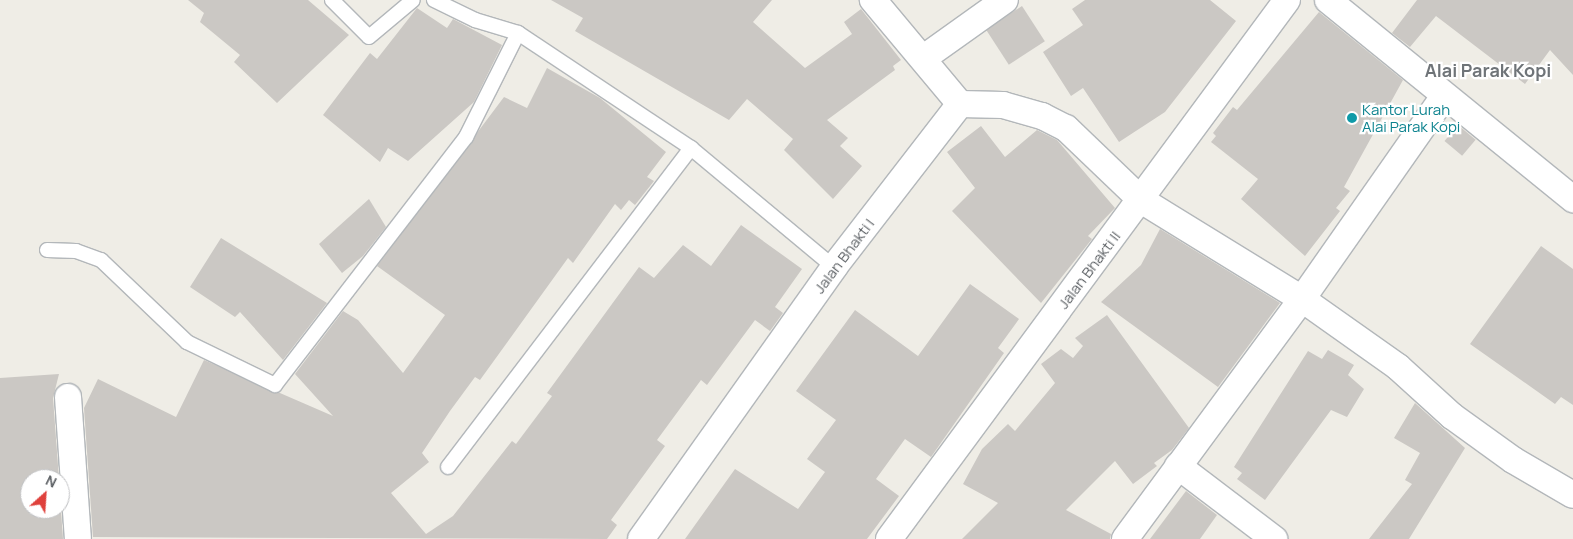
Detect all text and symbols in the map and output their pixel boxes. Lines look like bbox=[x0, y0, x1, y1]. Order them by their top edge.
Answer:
district label: Alai Parak Kopi bbox=[1425, 59, 1551, 81]
place label: Kantor Lurah Alai Parak Kopi bbox=[1362, 100, 1460, 135]
marker: Kantor Lurah Alai Parak Kopi bbox=[1346, 112, 1358, 124]
street label: Jalan Bhakti I bbox=[810, 215, 878, 297]
street label: Jalan Bhakti II bbox=[1054, 228, 1124, 312]
north arrow bbox=[20, 469, 70, 519]
text: N bbox=[43, 470, 60, 492]

